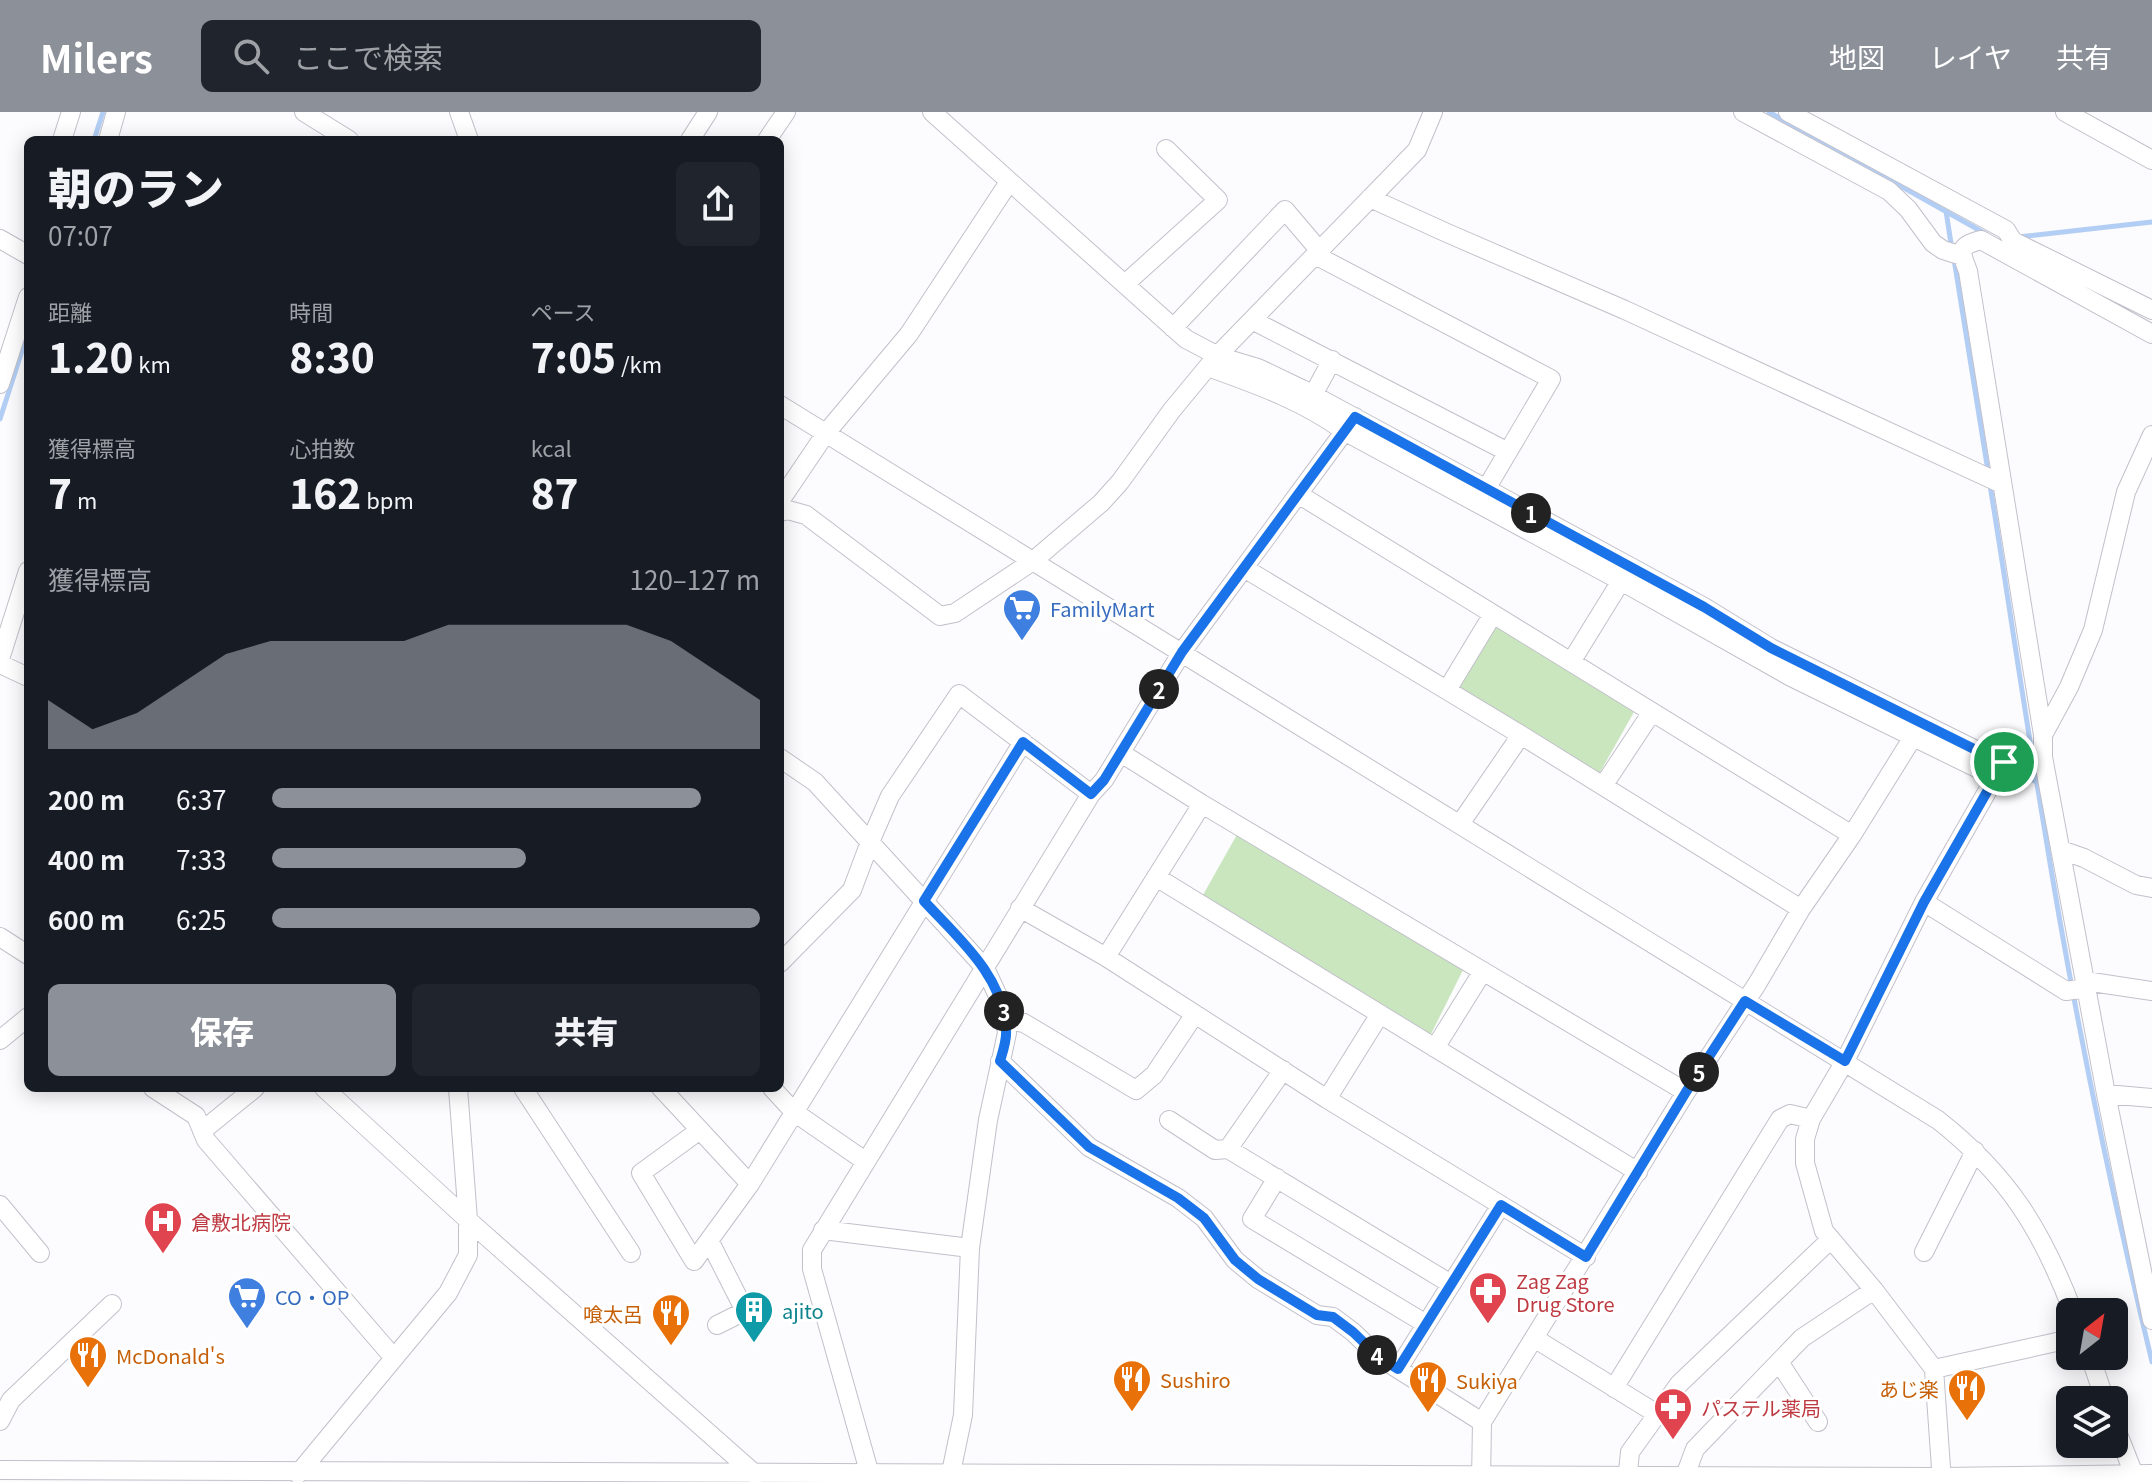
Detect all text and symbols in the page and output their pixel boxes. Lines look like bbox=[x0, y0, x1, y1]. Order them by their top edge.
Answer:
search box bbox=[201, 20, 761, 92]
text: Milers bbox=[40, 29, 153, 84]
icon: search bbox=[229, 34, 273, 78]
text: ここで検索 bbox=[293, 34, 443, 78]
text: 地図 bbox=[1829, 36, 1885, 76]
text: レイヤ bbox=[1929, 36, 2012, 76]
text: 共有 bbox=[2056, 36, 2112, 76]
text: 朝のラン bbox=[48, 154, 224, 218]
button: share bbox=[676, 162, 760, 246]
text: 07:07 bbox=[48, 216, 113, 253]
text: 距離 bbox=[48, 295, 92, 327]
text: 時間 bbox=[289, 295, 333, 327]
text: ペース bbox=[531, 295, 596, 327]
text: 1.20 bbox=[48, 327, 133, 385]
text: 8:30 bbox=[289, 327, 375, 385]
text: 7:05 bbox=[531, 327, 616, 385]
text: km bbox=[133, 347, 171, 379]
text: /km bbox=[616, 347, 662, 379]
text: 獲得標高 bbox=[48, 431, 136, 463]
text: 心拍数 bbox=[289, 431, 355, 463]
text: kcal bbox=[531, 431, 572, 463]
text: 7 bbox=[48, 463, 72, 521]
text: 162 bbox=[289, 463, 361, 521]
text: 87 bbox=[531, 463, 579, 521]
text: m bbox=[72, 483, 97, 515]
text: bpm bbox=[361, 483, 414, 515]
pin: 1 bbox=[1511, 493, 1551, 533]
text: 1 bbox=[1525, 497, 1537, 529]
text: 獲得標高 bbox=[48, 560, 152, 597]
text: 120–127 m bbox=[630, 560, 760, 597]
supermarket icon: FamilyMart bbox=[1001, 587, 1043, 642]
place label: FamilyMart bbox=[1050, 594, 1155, 623]
pin: 2 bbox=[1139, 669, 1179, 709]
text: 2 bbox=[1153, 673, 1165, 705]
pin bbox=[1970, 728, 2038, 796]
icon: arrive bbox=[1982, 740, 2026, 784]
text: 200 m bbox=[48, 780, 125, 817]
text: 6:37 bbox=[176, 780, 227, 817]
text: 400 m bbox=[48, 840, 125, 877]
text: 7:33 bbox=[176, 840, 227, 877]
text: 600 m bbox=[48, 900, 125, 937]
text: 6:25 bbox=[176, 900, 227, 937]
button: 保存 bbox=[48, 984, 396, 1076]
button: 共有 bbox=[412, 984, 760, 1076]
pin: 3 bbox=[984, 991, 1024, 1031]
text: 3 bbox=[998, 995, 1010, 1027]
pin: 5 bbox=[1679, 1052, 1719, 1092]
text: 5 bbox=[1693, 1056, 1705, 1088]
hospital icon: 倉敷北病院 bbox=[142, 1200, 184, 1255]
place label: 倉敷北病院 bbox=[191, 1207, 291, 1236]
place label: Zag Zag Drug Store bbox=[1516, 1266, 1615, 1318]
pharmacy icon: Zag Zag Drug Store bbox=[1467, 1270, 1509, 1325]
supermarket icon: CO・OP bbox=[226, 1275, 268, 1330]
place label: CO・OP bbox=[275, 1282, 349, 1311]
building icon: ajito bbox=[733, 1289, 775, 1344]
restaurant icon: 喰太呂 bbox=[650, 1292, 692, 1347]
place label: ajito bbox=[782, 1296, 824, 1325]
north arrow bbox=[2056, 1298, 2128, 1370]
map controls bbox=[2056, 1298, 2128, 1458]
place label: 喰太呂 bbox=[583, 1299, 643, 1328]
restaurant icon: McDonald's bbox=[67, 1334, 109, 1389]
pin: 4 bbox=[1357, 1335, 1397, 1375]
text: 4 bbox=[1371, 1339, 1383, 1371]
place label: McDonald's bbox=[116, 1341, 225, 1370]
restaurant icon: Sushiro bbox=[1111, 1358, 1153, 1413]
restaurant icon: Sukiya bbox=[1407, 1359, 1449, 1414]
place label: Sushiro bbox=[1160, 1365, 1231, 1394]
place label: Sukiya bbox=[1456, 1366, 1518, 1395]
restaurant icon: あじ楽 bbox=[1946, 1367, 1988, 1422]
place label: あじ楽 bbox=[1879, 1374, 1939, 1403]
pharmacy icon: パステル薬局 bbox=[1652, 1386, 1694, 1441]
button: layers bbox=[2056, 1386, 2128, 1458]
place label: パステル薬局 bbox=[1701, 1393, 1821, 1422]

